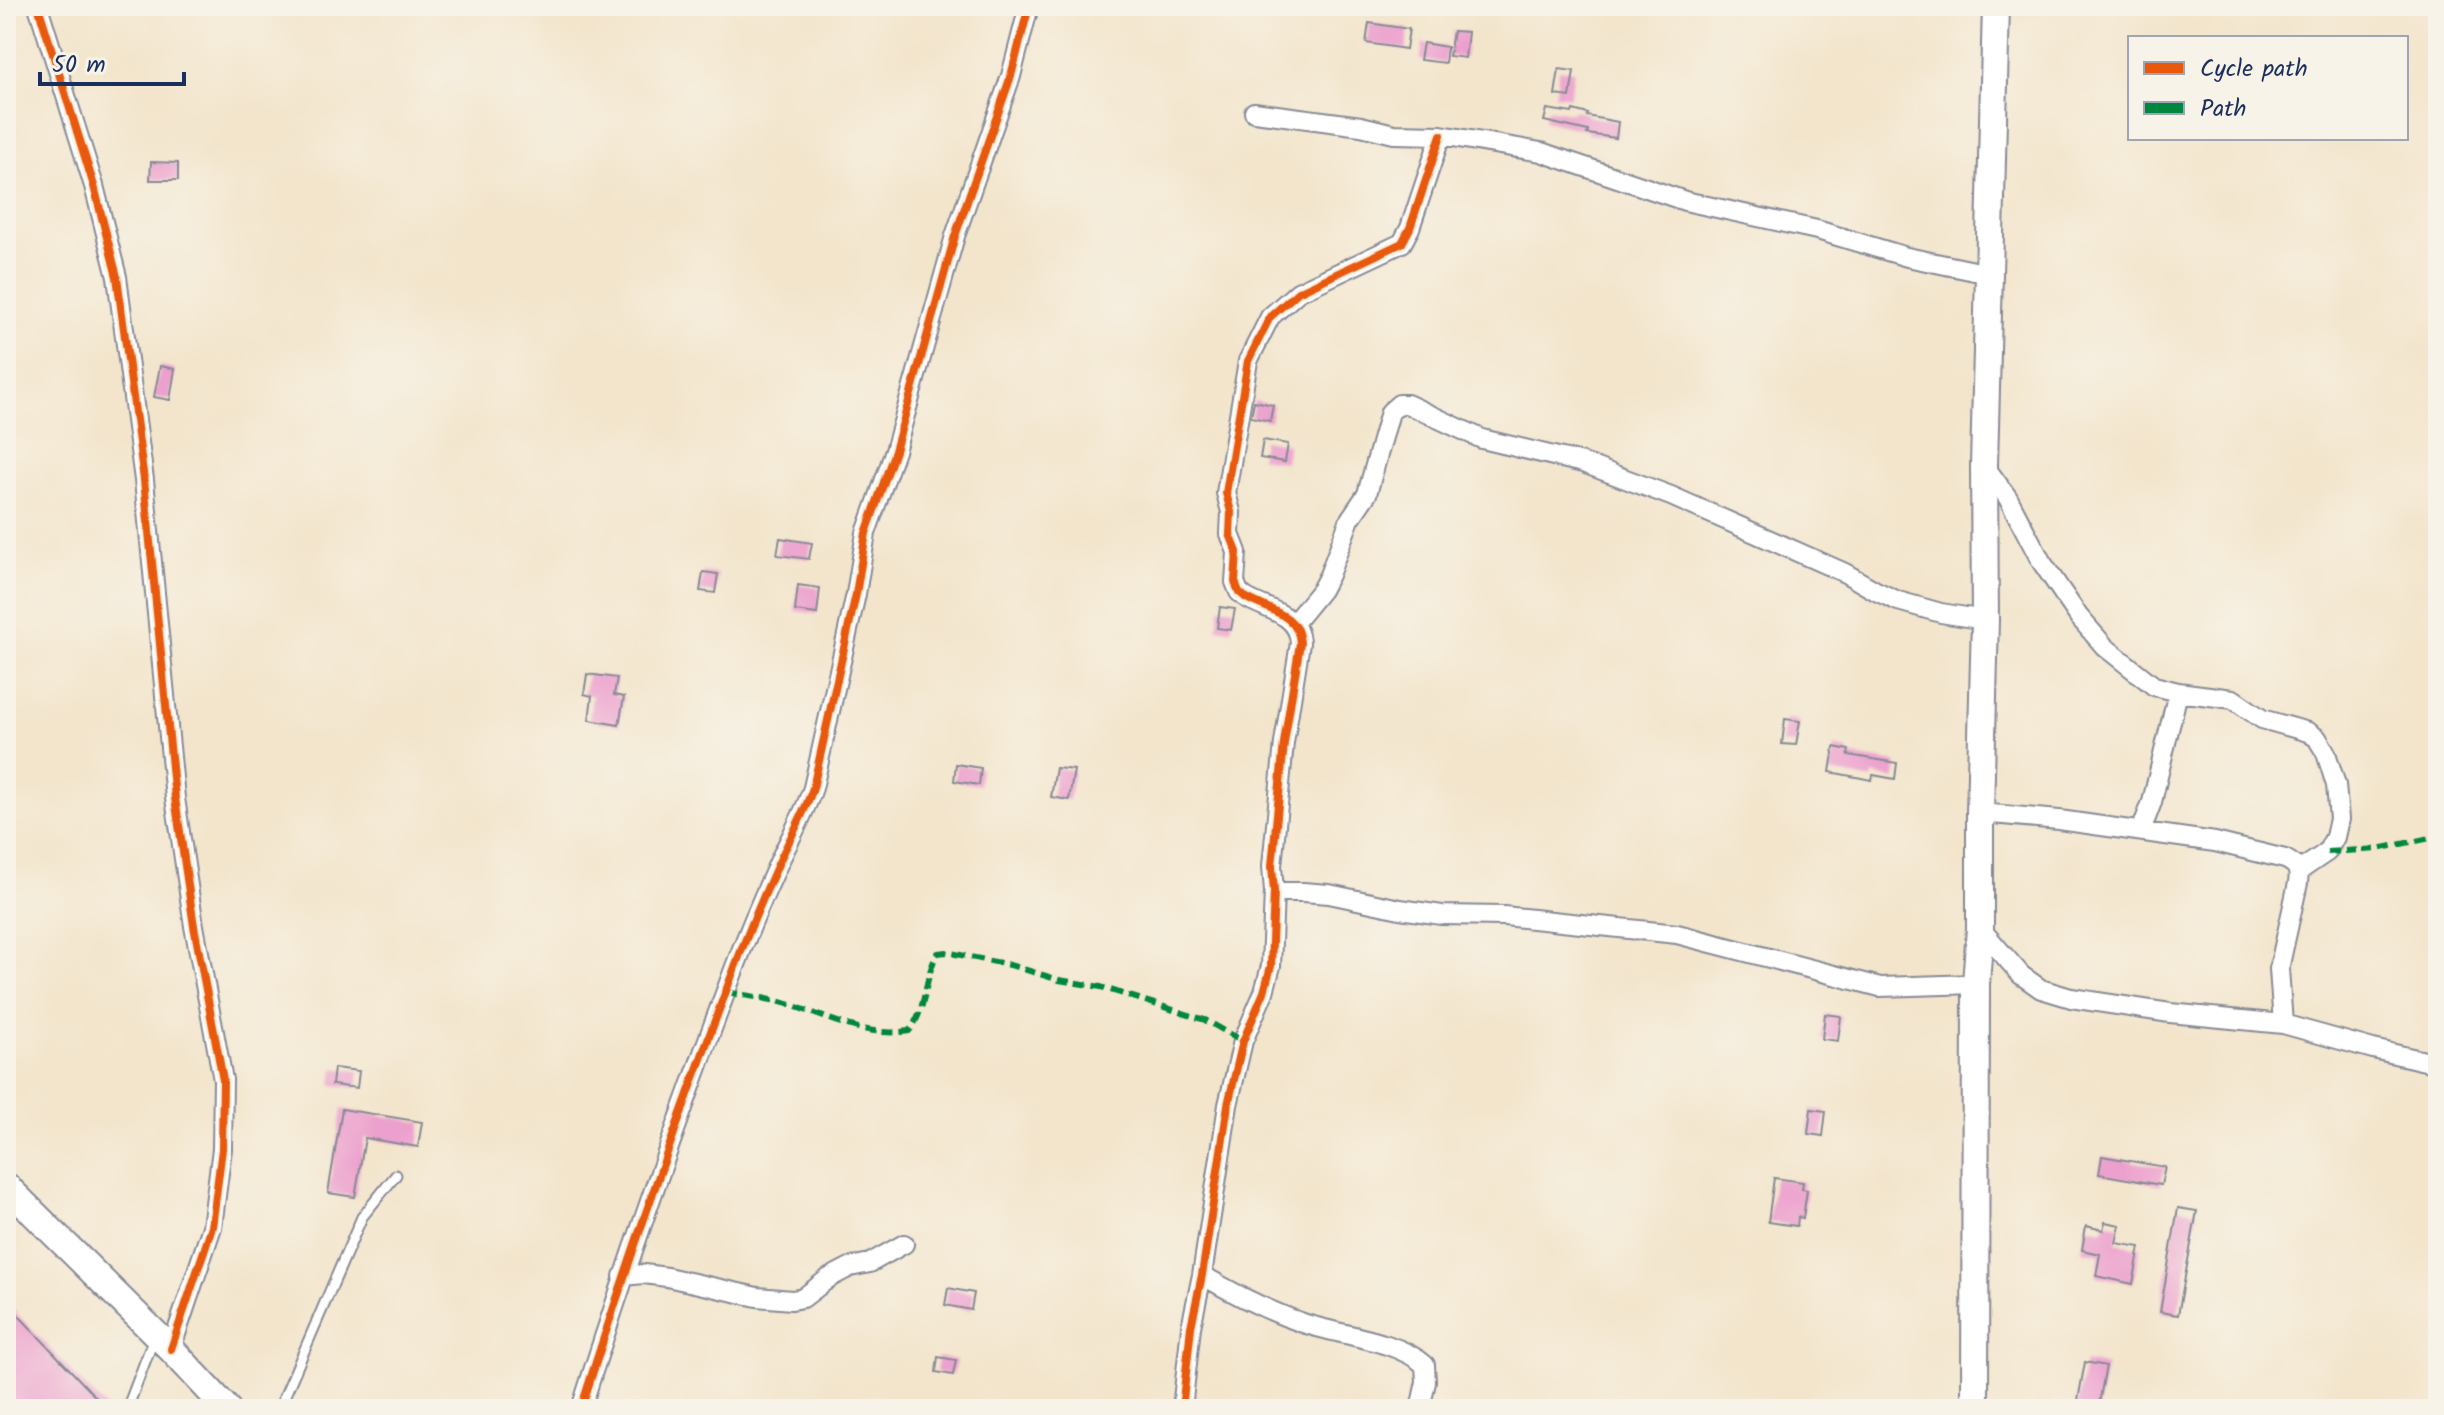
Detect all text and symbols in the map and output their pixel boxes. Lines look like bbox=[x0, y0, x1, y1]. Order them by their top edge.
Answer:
scale bar bbox=[40, 36, 184, 86]
legend bbox=[2128, 36, 2408, 140]
text: 50 m bbox=[52, 46, 106, 85]
text: Cycle path bbox=[2200, 50, 2308, 89]
text: Path bbox=[2200, 90, 2246, 129]

